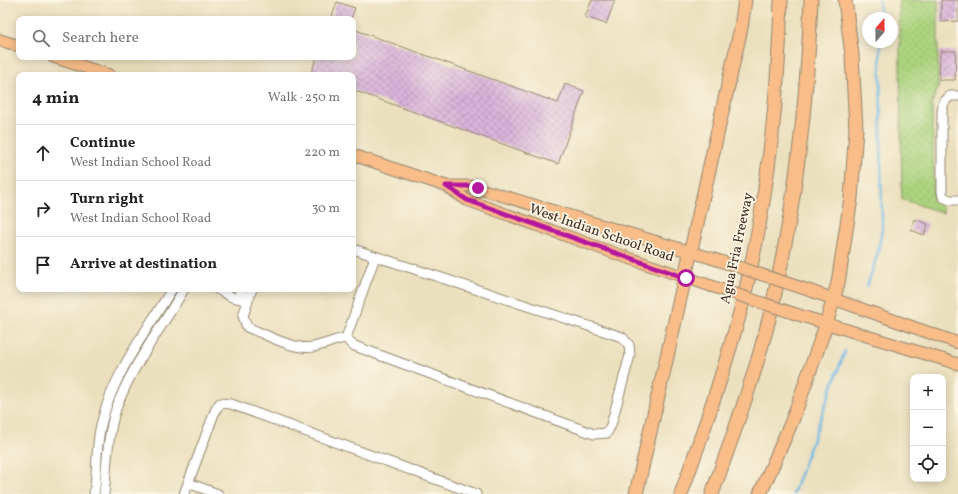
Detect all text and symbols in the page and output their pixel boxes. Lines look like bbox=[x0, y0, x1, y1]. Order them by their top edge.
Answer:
north arrow bbox=[862, 12, 898, 48]
search box bbox=[16, 16, 356, 60]
icon: search bbox=[30, 27, 52, 49]
text: Search here bbox=[62, 28, 139, 49]
text: 4 min bbox=[32, 87, 79, 110]
text: Walk · 250 m bbox=[268, 89, 340, 107]
text: Continue bbox=[70, 133, 135, 154]
icon: ahead bbox=[32, 142, 54, 164]
text: 220 m bbox=[304, 144, 340, 162]
text: West Indian School Road bbox=[70, 154, 211, 172]
route end bbox=[469, 179, 487, 197]
text: Turn right bbox=[70, 189, 144, 210]
street label: Agua Fria Freeway bbox=[716, 190, 759, 306]
icon: right bbox=[32, 198, 54, 220]
text: 30 m bbox=[312, 200, 340, 218]
street label: West Indian School Road bbox=[526, 200, 677, 267]
text: West Indian School Road bbox=[70, 210, 211, 228]
icon: arrive bbox=[32, 254, 54, 276]
text: Arrive at destination bbox=[70, 254, 217, 275]
route start bbox=[677, 269, 695, 287]
map controls bbox=[910, 374, 946, 482]
button: + bbox=[910, 374, 946, 410]
button: − bbox=[910, 410, 946, 446]
button: locate bbox=[910, 446, 946, 482]

